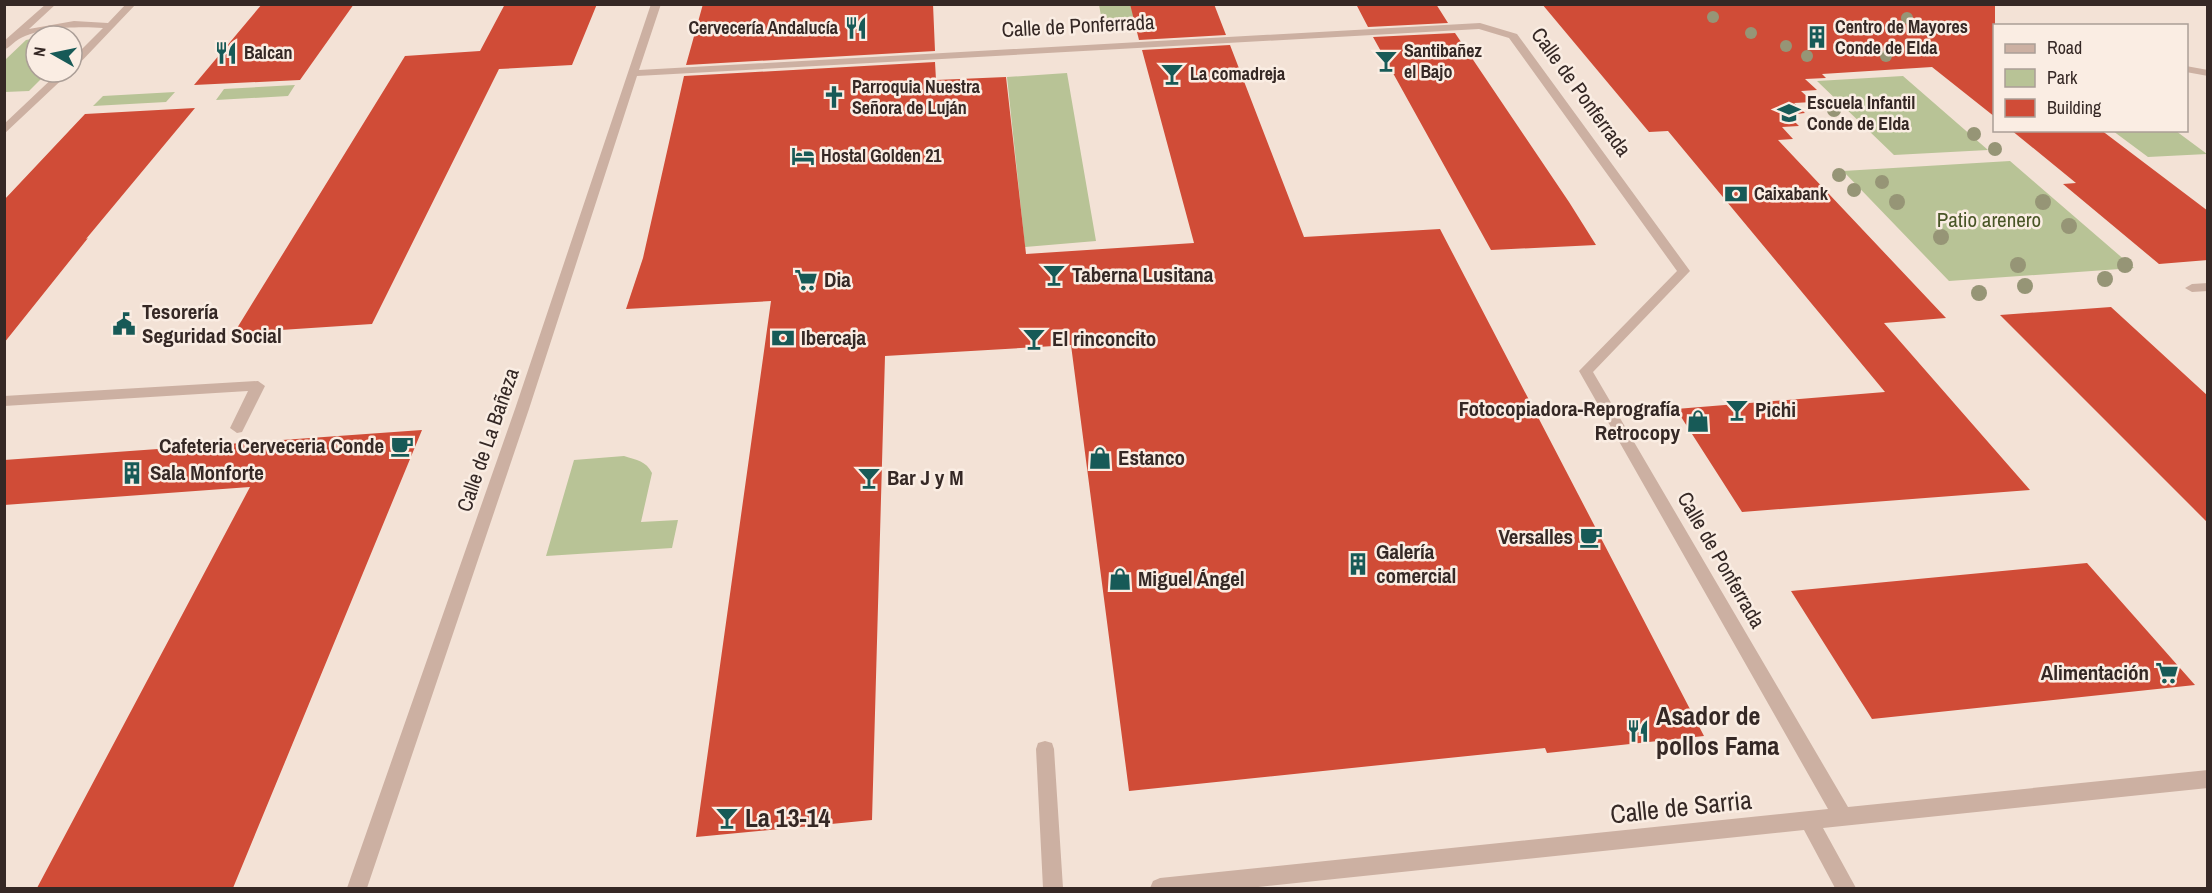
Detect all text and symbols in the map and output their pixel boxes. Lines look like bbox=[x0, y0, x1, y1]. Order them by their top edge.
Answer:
street label: Calle de Ponferrada bbox=[1001, 7, 1156, 44]
place label: Centro de Mayores Conde de Elda bbox=[1835, 14, 1968, 60]
place label: Cervecería Andalucía bbox=[688, 15, 839, 40]
restaurant icon: Cervecería Andalucía bbox=[843, 15, 869, 41]
street label: Calle de Ponferrada bbox=[1525, 21, 1638, 163]
north arrow bbox=[24, 24, 84, 84]
building icon: Centro de Mayores Conde de Elda bbox=[1804, 24, 1830, 50]
legend bbox=[1993, 24, 2188, 132]
text: Road bbox=[2047, 35, 2082, 60]
place label: Santibañez el Bajo bbox=[1404, 38, 1483, 84]
restaurant icon: Balcan bbox=[213, 40, 239, 66]
place label: Balcan bbox=[244, 40, 292, 65]
text: N bbox=[28, 45, 51, 58]
bar icon: Santibañez el Bajo bbox=[1373, 48, 1399, 74]
bar icon: La comadreja bbox=[1159, 61, 1185, 87]
place label: La comadreja bbox=[1190, 61, 1286, 86]
text: Park bbox=[2047, 65, 2078, 90]
place label: Parroquia Nuestra Señora de Luján bbox=[852, 74, 981, 120]
church icon: Parroquia Nuestra Señora de Luján bbox=[821, 84, 847, 110]
place label: Escuela Infantil Conde de Elda bbox=[1807, 90, 1915, 136]
text: Building bbox=[2047, 95, 2102, 120]
school or university icon: Escuela Infantil Conde de Elda bbox=[1776, 100, 1802, 126]
hotel icon: Hostal Golden 21 bbox=[790, 143, 816, 169]
place label: Hostal Golden 21 bbox=[821, 143, 942, 168]
bank icon: Caixabank bbox=[1723, 181, 1749, 207]
place label: Caixabank bbox=[1754, 181, 1829, 206]
park label: Patio arenero bbox=[1937, 205, 2041, 234]
place label: Taberna Lusitana bbox=[1072, 260, 1214, 289]
bar icon: Taberna Lusitana bbox=[1041, 262, 1067, 288]
place label: Dia bbox=[824, 265, 851, 294]
supermarket icon: Dia bbox=[793, 267, 819, 293]
place label: Tesorería Seguridad Social bbox=[142, 297, 282, 350]
public building icon: Tesorería Seguridad Social bbox=[111, 311, 137, 337]
place label: Ibercaja bbox=[801, 323, 867, 352]
place label: El rinconcito bbox=[1052, 324, 1156, 353]
bank icon: Ibercaja bbox=[770, 325, 796, 351]
bar icon: El rinconcito bbox=[1021, 326, 1047, 352]
street label: Calle de La Bañeza bbox=[449, 364, 526, 516]
place label: Fotocopiadora-Reprografía Retrocopy bbox=[1459, 394, 1680, 447]
place label: Pichi bbox=[1755, 395, 1796, 424]
bar icon: Pichi bbox=[1724, 397, 1750, 423]
shop icon: Fotocopiadora-Reprografía Retrocopy bbox=[1685, 408, 1711, 434]
place label: Cafeteria Cerveceria Conde bbox=[159, 431, 384, 460]
cafe icon: Cafeteria Cerveceria Conde bbox=[389, 433, 415, 459]
place label: Estanco bbox=[1118, 443, 1185, 472]
shop icon: Estanco bbox=[1087, 445, 1113, 471]
place label: Sala Monforte bbox=[150, 458, 264, 487]
building icon: Sala Monforte bbox=[119, 460, 145, 486]
place label: Bar J y M bbox=[887, 463, 964, 492]
bar icon: Bar J y M bbox=[856, 465, 882, 491]
street label: Calle de Ponferrada bbox=[1671, 486, 1772, 634]
place label: Versalles bbox=[1499, 522, 1573, 551]
cafe icon: Versalles bbox=[1578, 524, 1604, 550]
place label: Galería comercial bbox=[1376, 537, 1456, 590]
building icon: Galería comercial bbox=[1345, 551, 1371, 577]
place label: Miguel Ángel bbox=[1138, 564, 1245, 593]
shop icon: Miguel Ángel bbox=[1107, 566, 1133, 592]
place label: Alimentación bbox=[2041, 658, 2149, 687]
supermarket icon: Alimentación bbox=[2154, 660, 2180, 686]
place label: Asador de pollos Fama bbox=[1656, 698, 1780, 763]
restaurant icon: Asador de pollos Fama bbox=[1625, 718, 1651, 744]
street label: Calle de Sarria bbox=[1608, 782, 1754, 831]
place label: La 13-14 bbox=[745, 800, 830, 835]
bar icon: La 13-14 bbox=[714, 805, 740, 831]

